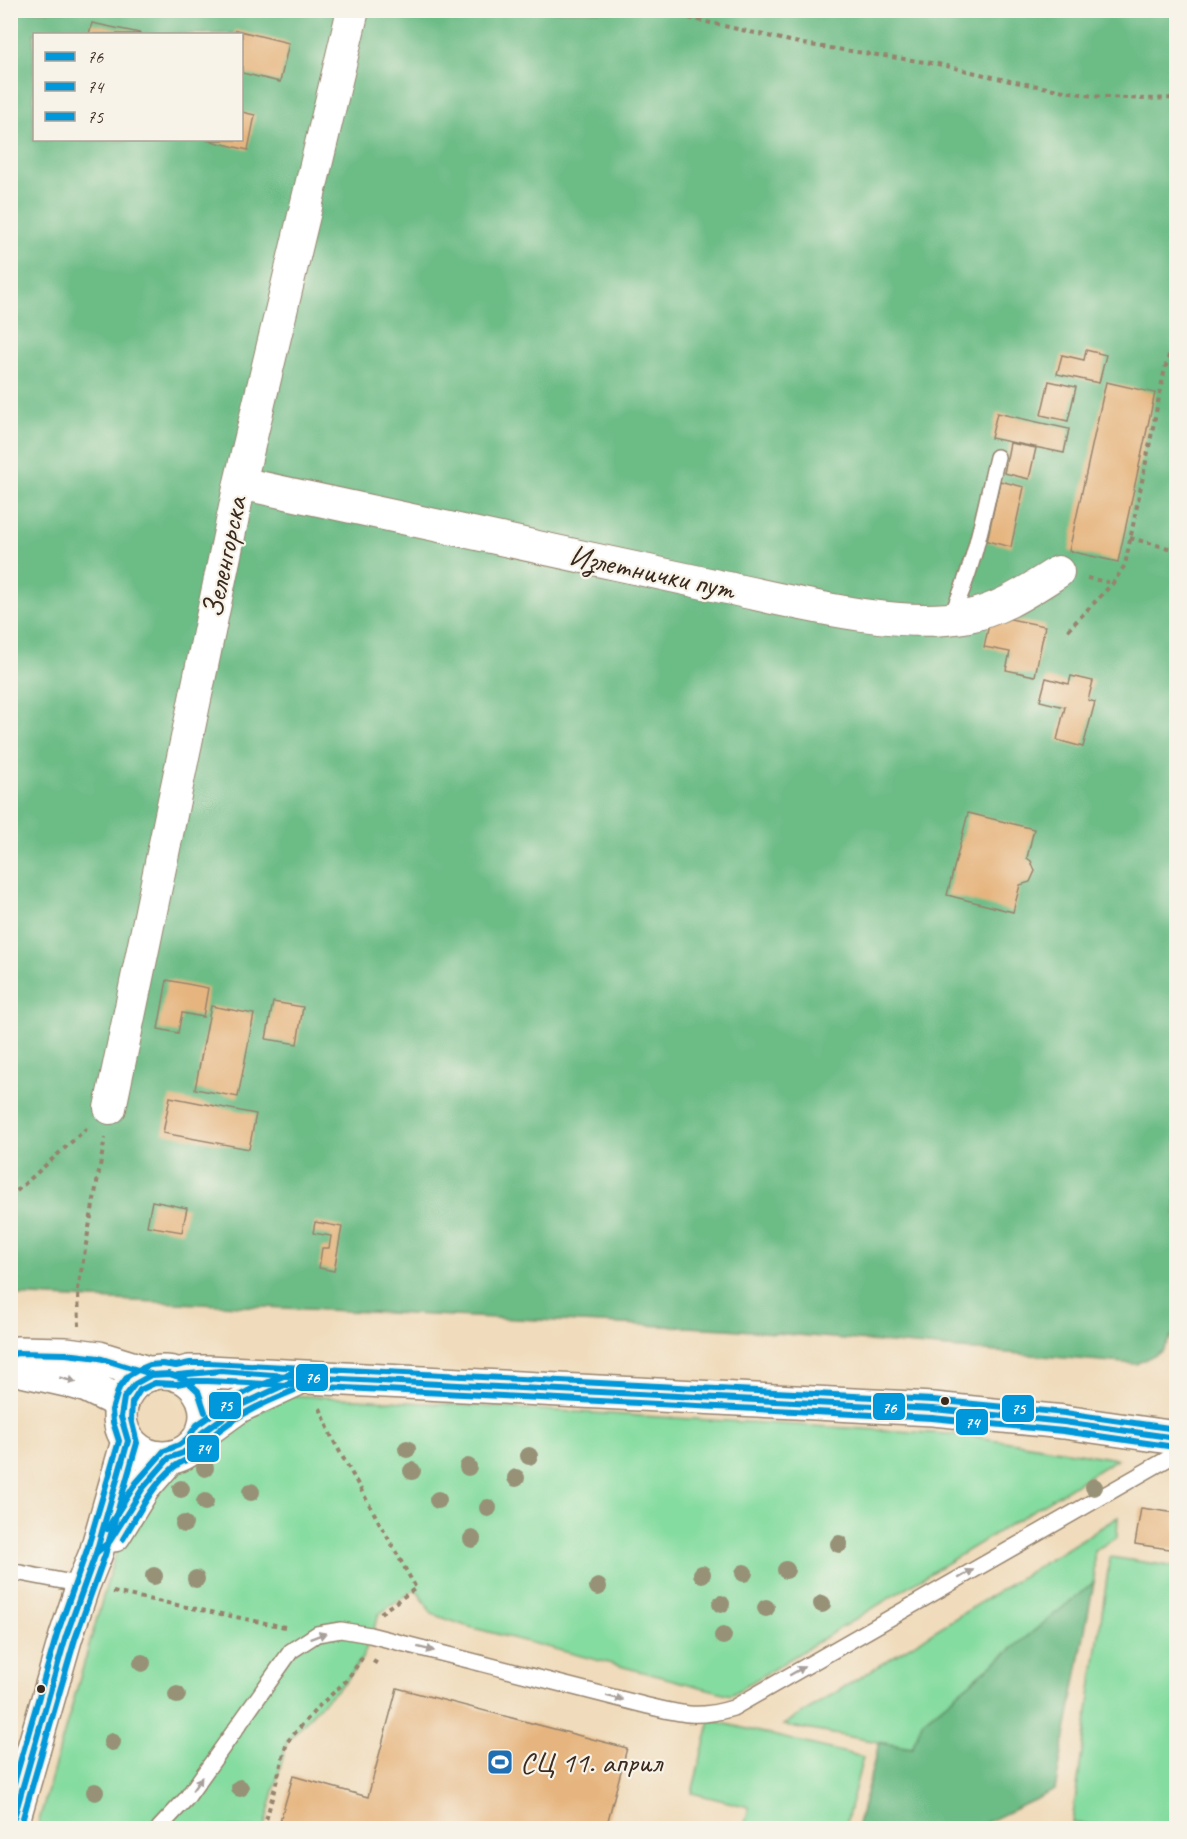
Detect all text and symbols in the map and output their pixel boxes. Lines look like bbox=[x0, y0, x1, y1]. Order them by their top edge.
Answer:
legend bbox=[33, 33, 243, 141]
text: 76 bbox=[87, 46, 104, 68]
text: 74 bbox=[87, 76, 105, 98]
text: 75 bbox=[87, 106, 104, 128]
street label: Зеленгорска bbox=[193, 491, 256, 621]
street label: Излетнички пут bbox=[566, 536, 740, 608]
line badge: 76 bbox=[295, 1363, 329, 1392]
text: 76 bbox=[305, 1368, 321, 1388]
one-way arrow bbox=[59, 1376, 77, 1385]
line badge: 75 bbox=[208, 1391, 242, 1420]
line badge: 76 bbox=[872, 1392, 906, 1421]
line badge: 75 bbox=[1001, 1394, 1035, 1423]
unlabelled marker bbox=[939, 1395, 951, 1407]
text: 75 bbox=[218, 1396, 234, 1416]
text: 76 bbox=[882, 1398, 898, 1418]
text: 75 bbox=[1011, 1399, 1027, 1419]
line badge: 74 bbox=[955, 1408, 989, 1436]
text: 74 bbox=[965, 1413, 981, 1433]
line badge: 74 bbox=[186, 1434, 220, 1463]
text: 74 bbox=[196, 1439, 212, 1459]
one-way arrow bbox=[958, 1569, 975, 1579]
one-way arrow bbox=[310, 1630, 328, 1640]
one-way arrow bbox=[417, 1645, 436, 1655]
one-way arrow bbox=[789, 1666, 806, 1676]
unlabelled marker bbox=[35, 1683, 47, 1695]
one-way arrow bbox=[606, 1693, 624, 1703]
place label: СЦ 11. април bbox=[520, 1743, 664, 1781]
sports icon: СЦ 11. април bbox=[485, 1747, 515, 1777]
one-way arrow bbox=[191, 1776, 202, 1792]

